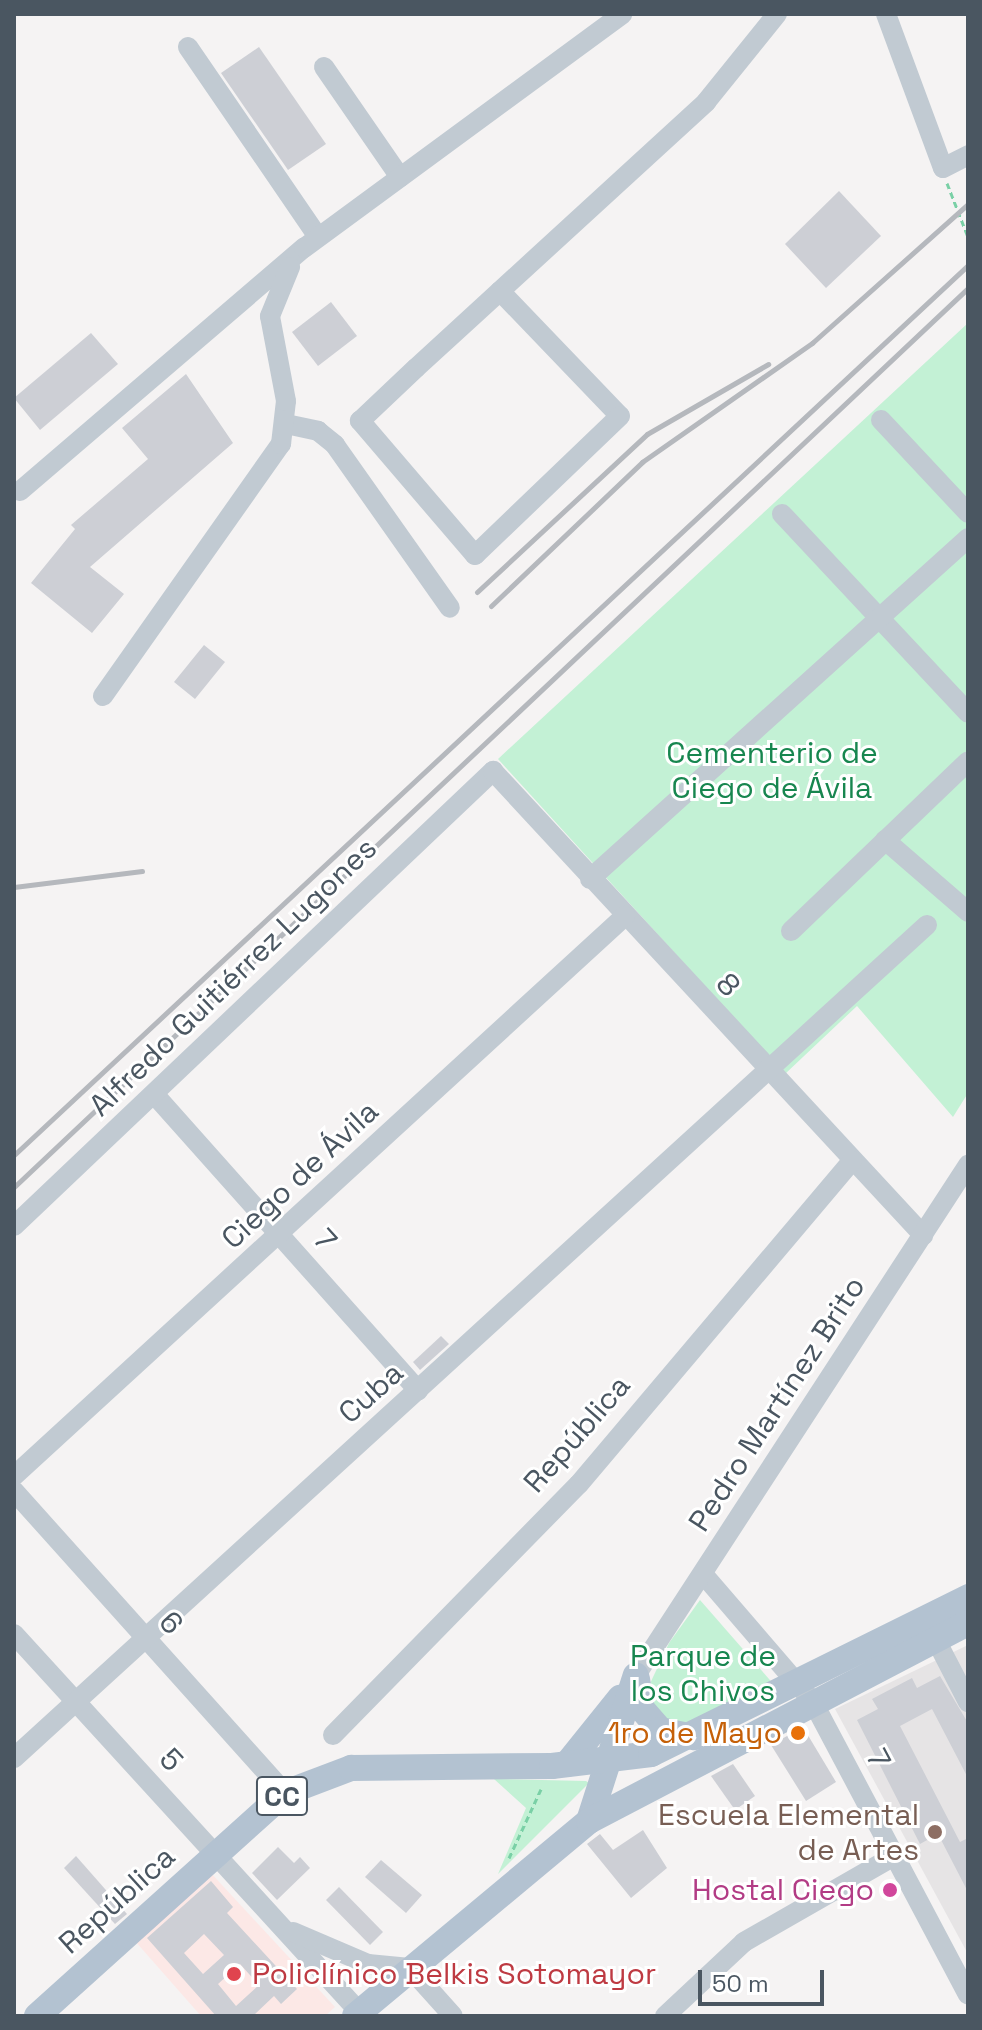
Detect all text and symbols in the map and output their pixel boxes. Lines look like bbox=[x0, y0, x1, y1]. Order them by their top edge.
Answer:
park label: Cementerio de Ciego de Ávila bbox=[666, 735, 878, 806]
street label: Alfredo Guitiérrez Lugones bbox=[82, 830, 384, 1124]
street label: 8 bbox=[708, 966, 748, 1004]
street label: Ciego de Ávila bbox=[214, 1093, 386, 1257]
street label: 7 bbox=[306, 1222, 344, 1258]
street label: Pedro Martínez Brito bbox=[681, 1270, 873, 1538]
street label: Cuba bbox=[331, 1355, 411, 1431]
street label: República bbox=[516, 1368, 638, 1500]
street label: 6 bbox=[151, 1604, 191, 1642]
park label: Parque de los Chivos bbox=[630, 1638, 776, 1708]
place label: 1ro de Mayo bbox=[608, 1715, 782, 1751]
marker: 1ro de Mayo bbox=[789, 1724, 807, 1742]
street label: 5 bbox=[152, 1741, 190, 1779]
street label: 7 bbox=[858, 1743, 898, 1775]
road number: CC bbox=[254, 1772, 310, 1820]
place label: Escuela Elemental de Artes bbox=[658, 1797, 919, 1868]
marker: Escuela Elemental de Artes bbox=[926, 1823, 944, 1841]
street label: República bbox=[52, 1839, 182, 1961]
place label: Hostal Ciego bbox=[692, 1872, 874, 1908]
marker: Hostal Ciego bbox=[881, 1881, 899, 1899]
scale bar bbox=[702, 1954, 828, 2004]
place label: Policlínico Belkis Sotomayor bbox=[252, 1956, 656, 1992]
marker: Policlínico Belkis Sotomayor bbox=[223, 1963, 245, 1985]
text: 50 m bbox=[712, 1968, 769, 1999]

